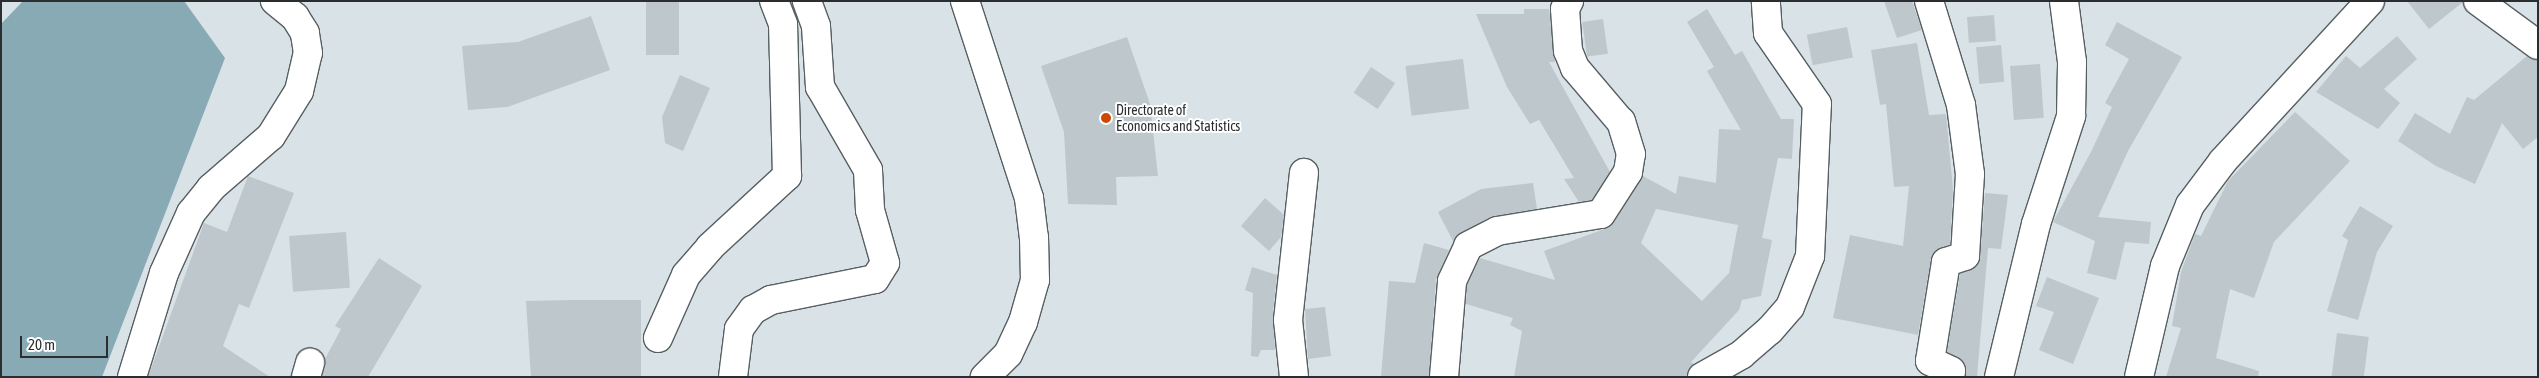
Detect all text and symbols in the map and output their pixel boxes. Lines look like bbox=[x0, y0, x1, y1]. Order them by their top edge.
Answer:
place label: Directorate of Economics and Statistics bbox=[1116, 102, 1240, 134]
marker: Directorate of Economics and Statistics bbox=[1100, 112, 1112, 124]
scale bar bbox=[22, 326, 110, 358]
text: 20 m bbox=[28, 336, 55, 353]

